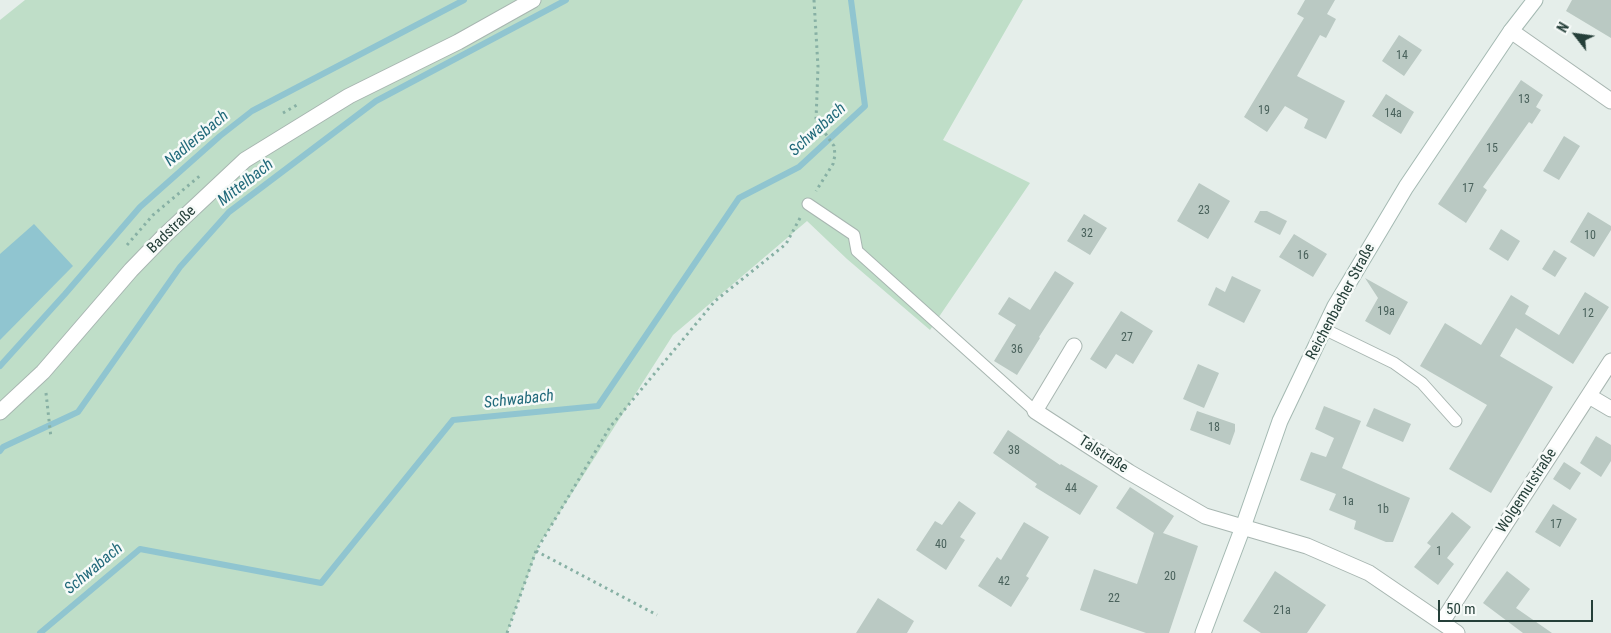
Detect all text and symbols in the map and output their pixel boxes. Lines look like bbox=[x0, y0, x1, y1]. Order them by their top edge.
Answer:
north arrow bbox=[1551, 10, 1601, 60]
text: N bbox=[1554, 20, 1572, 35]
house number: 14 bbox=[1396, 49, 1408, 63]
house number: 13 bbox=[1518, 93, 1530, 107]
water label: Schwabach bbox=[786, 99, 850, 161]
house number: 19 bbox=[1258, 104, 1270, 118]
water label: Nadlersbach bbox=[161, 107, 233, 171]
house number: 14a bbox=[1384, 107, 1402, 121]
house number: 15 bbox=[1486, 142, 1498, 156]
water label: Mittelbach bbox=[214, 155, 278, 211]
house number: 17 bbox=[1462, 182, 1474, 196]
street label: Badstraße bbox=[144, 203, 200, 257]
house number: 23 bbox=[1198, 204, 1210, 218]
house number: 32 bbox=[1081, 227, 1093, 241]
house number: 10 bbox=[1584, 229, 1596, 243]
street label: Reichenbacher Straße bbox=[1303, 241, 1379, 363]
house number: 16 bbox=[1297, 249, 1309, 263]
house number: 19a bbox=[1377, 305, 1395, 319]
house number: 12 bbox=[1582, 307, 1594, 321]
house number: 27 bbox=[1121, 331, 1133, 345]
house number: 36 bbox=[1011, 343, 1023, 357]
water label: Schwabach bbox=[483, 387, 555, 413]
house number: 18 bbox=[1208, 421, 1220, 435]
street label: Talstraße bbox=[1075, 432, 1131, 478]
house number: 38 bbox=[1008, 444, 1020, 458]
street label: Wolgemutstraße bbox=[1493, 445, 1561, 537]
house number: 44 bbox=[1065, 482, 1077, 496]
house number: 1a bbox=[1342, 495, 1354, 509]
house number: 1b bbox=[1377, 503, 1389, 517]
house number: 17 bbox=[1550, 518, 1562, 532]
house number: 40 bbox=[935, 538, 947, 552]
water label: Schwabach bbox=[61, 539, 127, 599]
house number: 1 bbox=[1436, 545, 1442, 559]
house number: 20 bbox=[1164, 570, 1176, 584]
house number: 42 bbox=[998, 575, 1010, 589]
scale bar bbox=[1441, 590, 1596, 622]
house number: 22 bbox=[1108, 592, 1120, 606]
text: 50 m bbox=[1446, 600, 1476, 618]
house number: 21a bbox=[1273, 604, 1291, 618]

